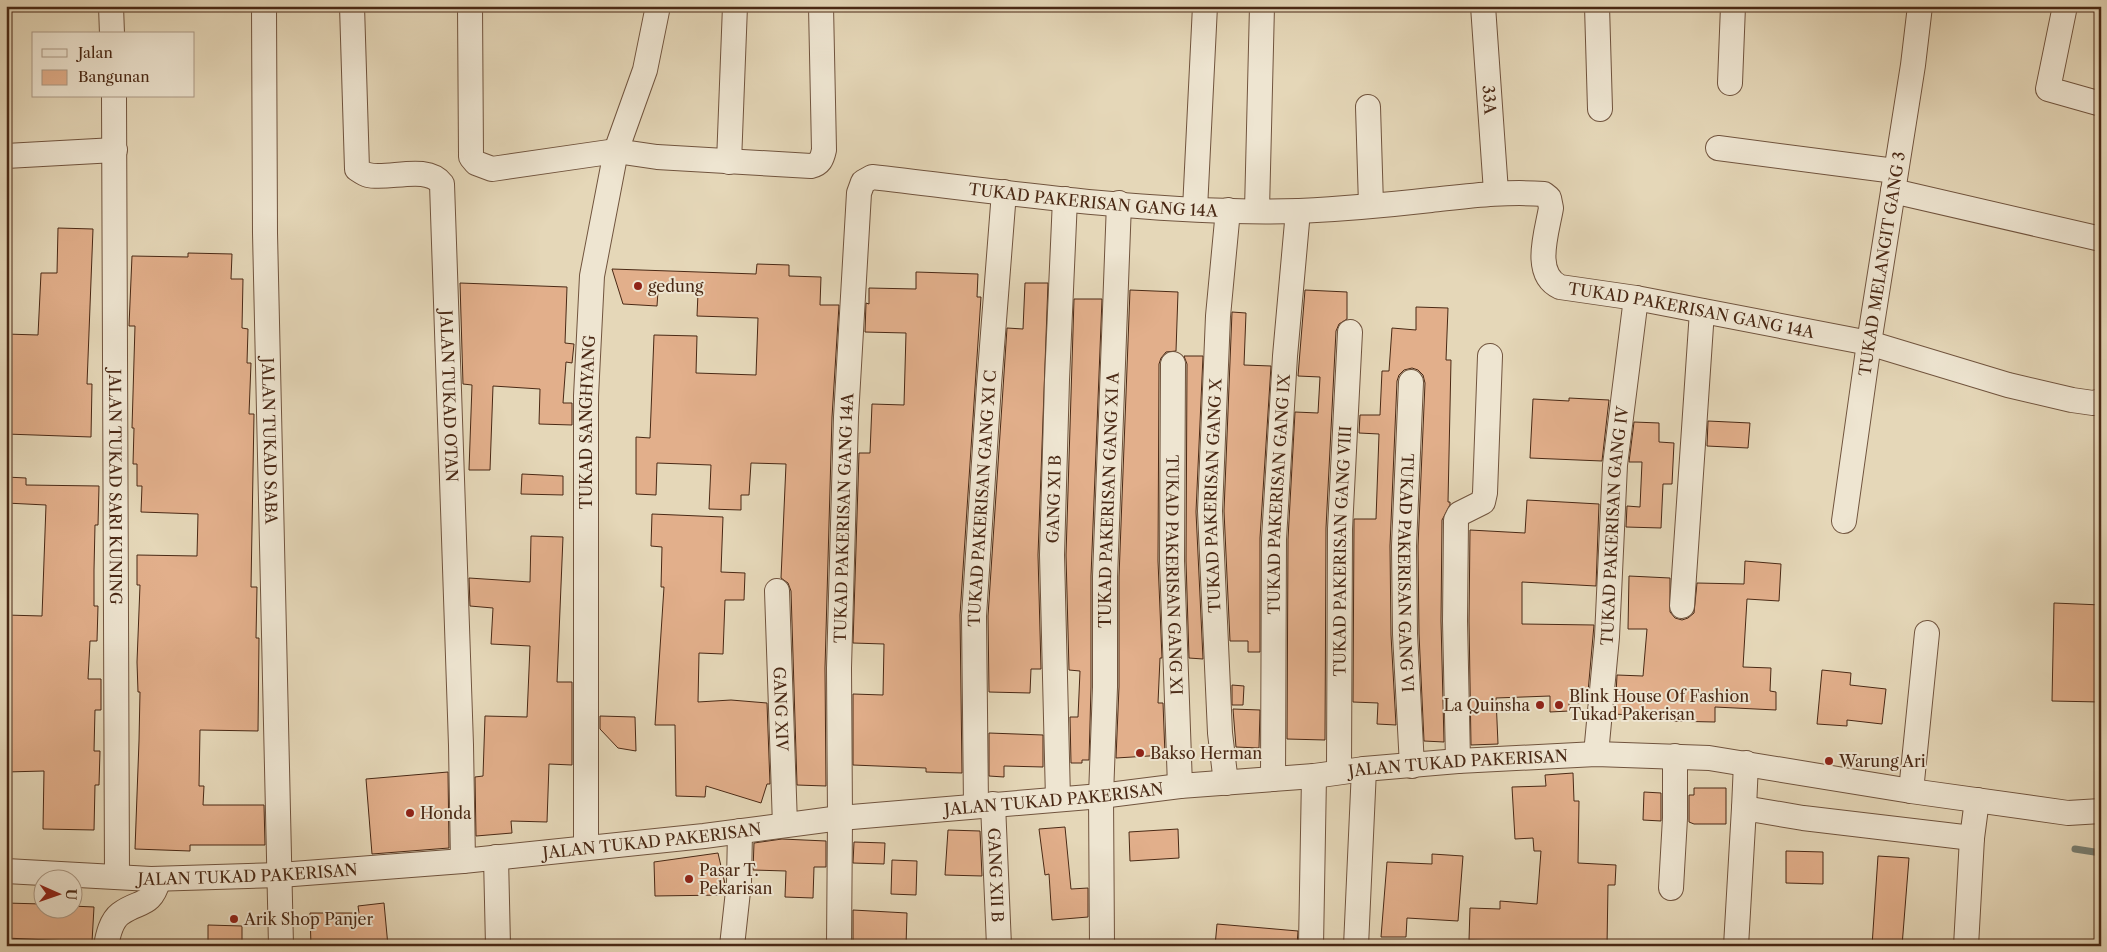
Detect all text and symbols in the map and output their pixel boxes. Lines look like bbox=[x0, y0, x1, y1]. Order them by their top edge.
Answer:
legend bbox=[32, 32, 195, 98]
text: Jalan bbox=[76, 43, 113, 62]
text: Bangunan bbox=[78, 67, 150, 86]
street label: 33A bbox=[1479, 84, 1501, 116]
street label: TUKAD MELANGIT GANG 3 bbox=[1854, 150, 1909, 377]
street label: TUKAD PAKERISAN GANG 14A bbox=[968, 179, 1219, 221]
place label: gedung bbox=[648, 276, 704, 296]
street label: TUKAD PAKERISAN GANG 14A bbox=[1567, 278, 1817, 342]
marker: gedung bbox=[632, 280, 644, 292]
street label: JALAN TUKAD OTAN bbox=[436, 307, 462, 482]
street label: TUKAD SANGHYANG bbox=[576, 334, 599, 509]
street label: JALAN TUKAD SABA bbox=[258, 354, 282, 526]
street label: JALAN TUKAD SARI KUNING bbox=[105, 366, 126, 605]
street label: TUKAD PAKERISAN GANG XI C bbox=[964, 369, 1000, 627]
street label: TUKAD PAKERISAN GANG XI A bbox=[1095, 371, 1123, 628]
street label: TUKAD PAKERISAN GANG IX bbox=[1264, 373, 1294, 614]
street label: TUKAD PAKERISAN GANG X bbox=[1200, 378, 1225, 613]
street label: TUKAD PAKERISAN GANG 14A bbox=[830, 391, 857, 643]
street label: TUKAD PAKERISAN GANG IV bbox=[1596, 405, 1632, 646]
street label: TUKAD PAKERISAN GANG VIII bbox=[1329, 425, 1355, 677]
street label: TUKAD PAKERISAN GANG VI bbox=[1394, 453, 1418, 693]
street label: GANG XI B bbox=[1042, 455, 1065, 544]
street label: TUKAD PAKERISAN GANG XI bbox=[1162, 455, 1187, 695]
street label: GANG XIV bbox=[770, 666, 792, 752]
place label: Blink House Of Fashion Tukad Pakerisan bbox=[1569, 686, 1749, 724]
place label: La Quinsha bbox=[1444, 695, 1531, 715]
marker: La Quinsha bbox=[1534, 699, 1546, 711]
marker: Blink House Of Fashion Tukad Pakerisan bbox=[1553, 699, 1565, 711]
place label: Bakso Herman bbox=[1150, 743, 1262, 763]
street label: JALAN TUKAD PAKERISAN bbox=[1344, 745, 1568, 782]
marker: Bakso Herman bbox=[1134, 747, 1146, 759]
place label: Warung Ari bbox=[1838, 751, 1926, 771]
marker: Warung Ari bbox=[1823, 755, 1835, 767]
street label: JALAN TUKAD PAKERISAN bbox=[940, 778, 1165, 819]
place label: Honda bbox=[420, 803, 472, 823]
marker: Honda bbox=[404, 807, 416, 819]
street label: JALAN TUKAD PAKERISAN bbox=[539, 818, 763, 863]
street label: GANG XII B bbox=[984, 827, 1008, 923]
street label: JALAN TUKAD PAKERISAN bbox=[134, 859, 358, 889]
place label: Pasar T. Pekarisan bbox=[699, 860, 773, 898]
north arrow bbox=[32, 870, 82, 920]
marker: Pasar T. Pekarisan bbox=[683, 873, 695, 885]
text: U bbox=[62, 888, 80, 901]
place label: Arik Shop Panjer bbox=[243, 909, 373, 929]
marker: Arik Shop Panjer bbox=[228, 913, 240, 925]

